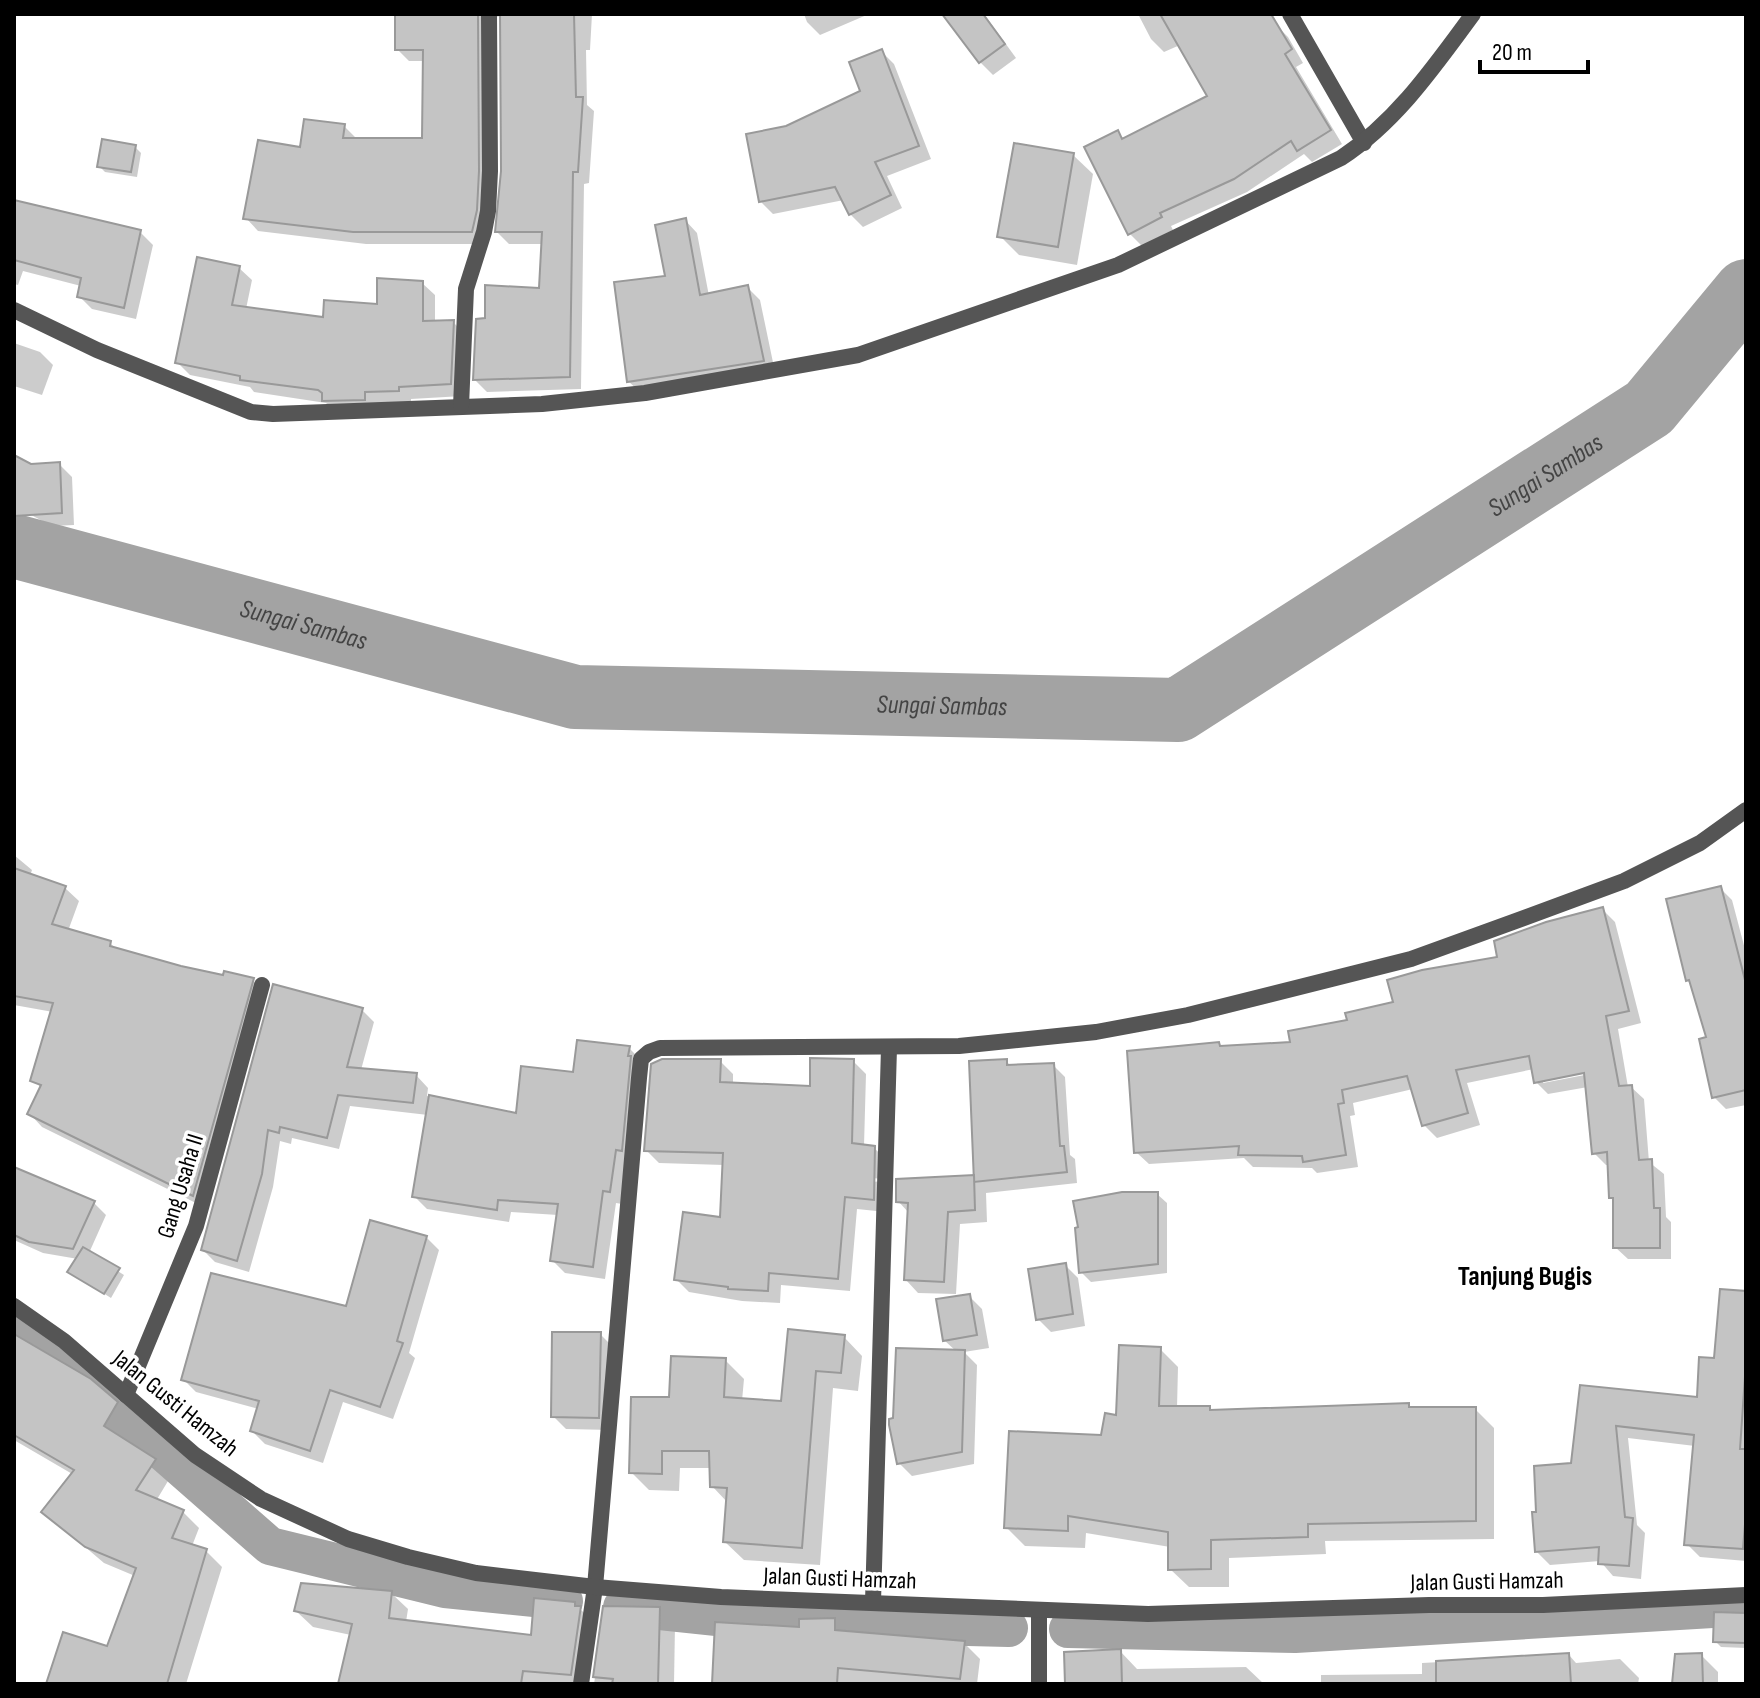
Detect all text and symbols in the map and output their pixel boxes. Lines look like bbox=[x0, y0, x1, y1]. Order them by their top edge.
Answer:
scale bar bbox=[1480, 24, 1588, 74]
text: 20 m bbox=[1492, 38, 1532, 67]
water label: Sungai Sambas bbox=[1483, 428, 1609, 524]
water label: Sungai Sambas bbox=[236, 594, 370, 657]
water label: Sungai Sambas bbox=[876, 690, 1007, 723]
street label: Gang Usaha II bbox=[151, 1131, 210, 1242]
district label: Tanjung Bugis bbox=[1458, 1260, 1592, 1293]
street label: Jalan Gusti Hamzah bbox=[106, 1343, 244, 1463]
street label: Jalan Gusti Hamzah bbox=[762, 1561, 917, 1596]
street label: Jalan Gusti Hamzah bbox=[1409, 1566, 1564, 1597]

